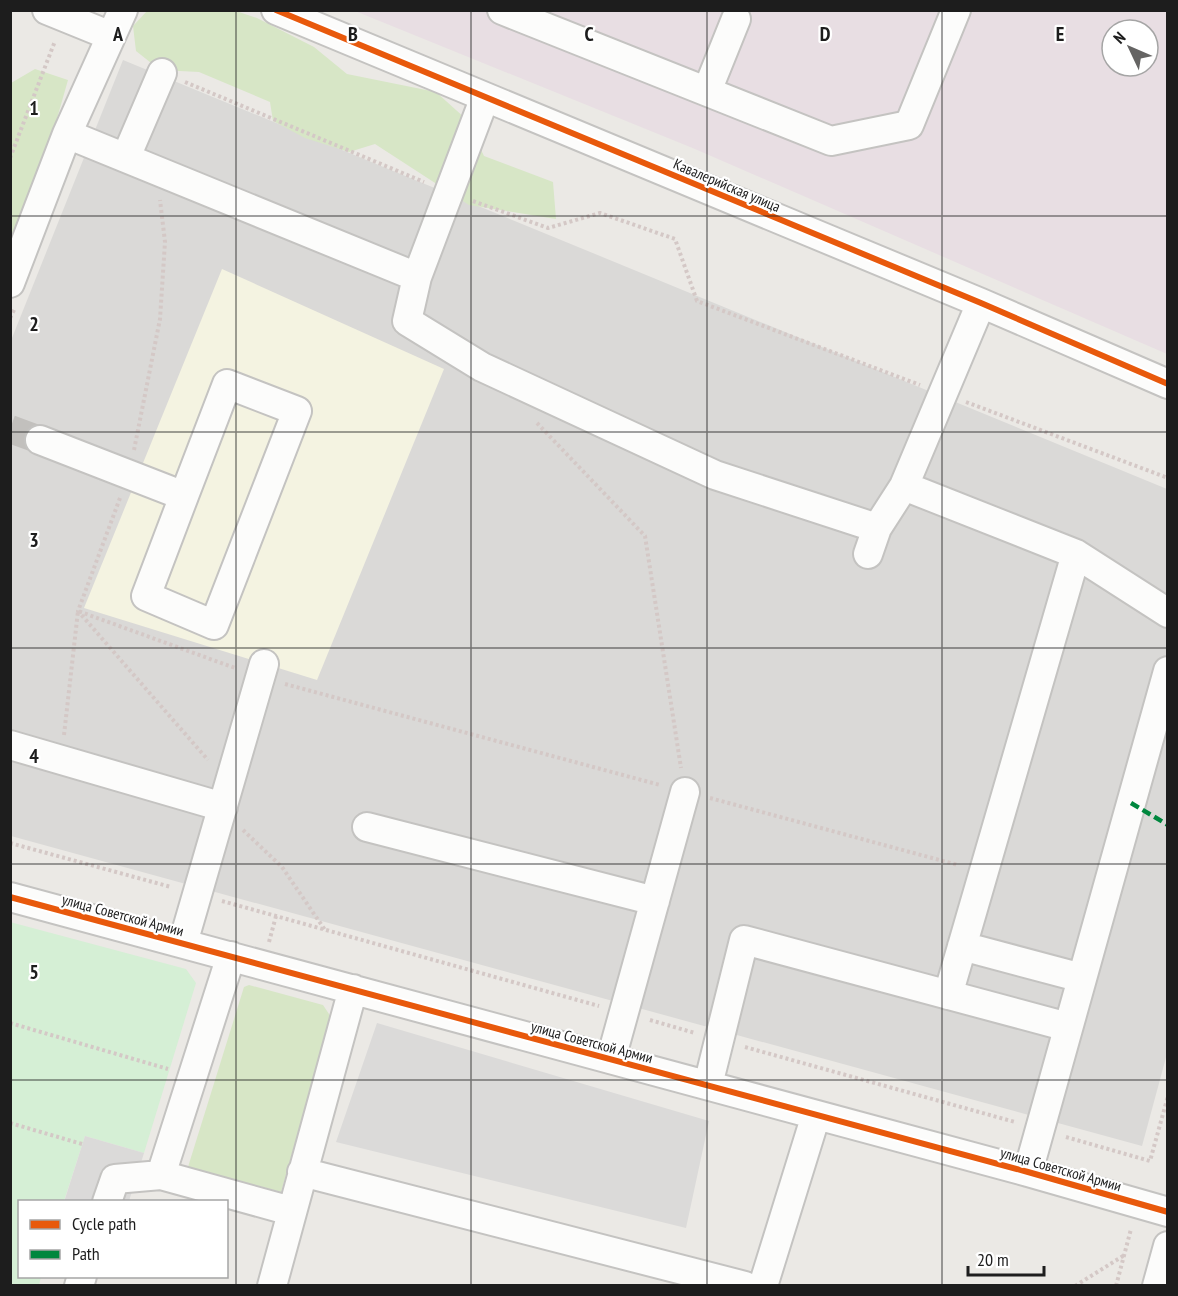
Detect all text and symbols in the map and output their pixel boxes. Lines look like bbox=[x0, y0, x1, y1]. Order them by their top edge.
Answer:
north arrow bbox=[1100, 18, 1160, 78]
text: A bbox=[112, 21, 124, 47]
text: B bbox=[348, 21, 358, 47]
text: C bbox=[584, 21, 594, 47]
text: D bbox=[820, 21, 831, 47]
text: E bbox=[1056, 21, 1064, 47]
text: N bbox=[1109, 28, 1129, 48]
text: 1 bbox=[29, 95, 39, 121]
street label: Кавалерийская улица bbox=[671, 154, 783, 216]
text: 2 bbox=[29, 311, 39, 337]
text: 3 bbox=[29, 527, 39, 553]
text: 4 bbox=[29, 743, 39, 769]
street label: улица Советской Армии bbox=[60, 890, 186, 940]
text: 5 bbox=[29, 959, 39, 985]
street label: улица Советской Армии bbox=[529, 1017, 655, 1067]
street label: улица Советской Армии bbox=[998, 1143, 1124, 1195]
legend bbox=[18, 1200, 228, 1278]
text: Cycle path bbox=[72, 1212, 136, 1235]
scale bar bbox=[968, 1239, 1044, 1277]
text: Path bbox=[72, 1242, 100, 1265]
text: 20 m bbox=[977, 1248, 1009, 1271]

